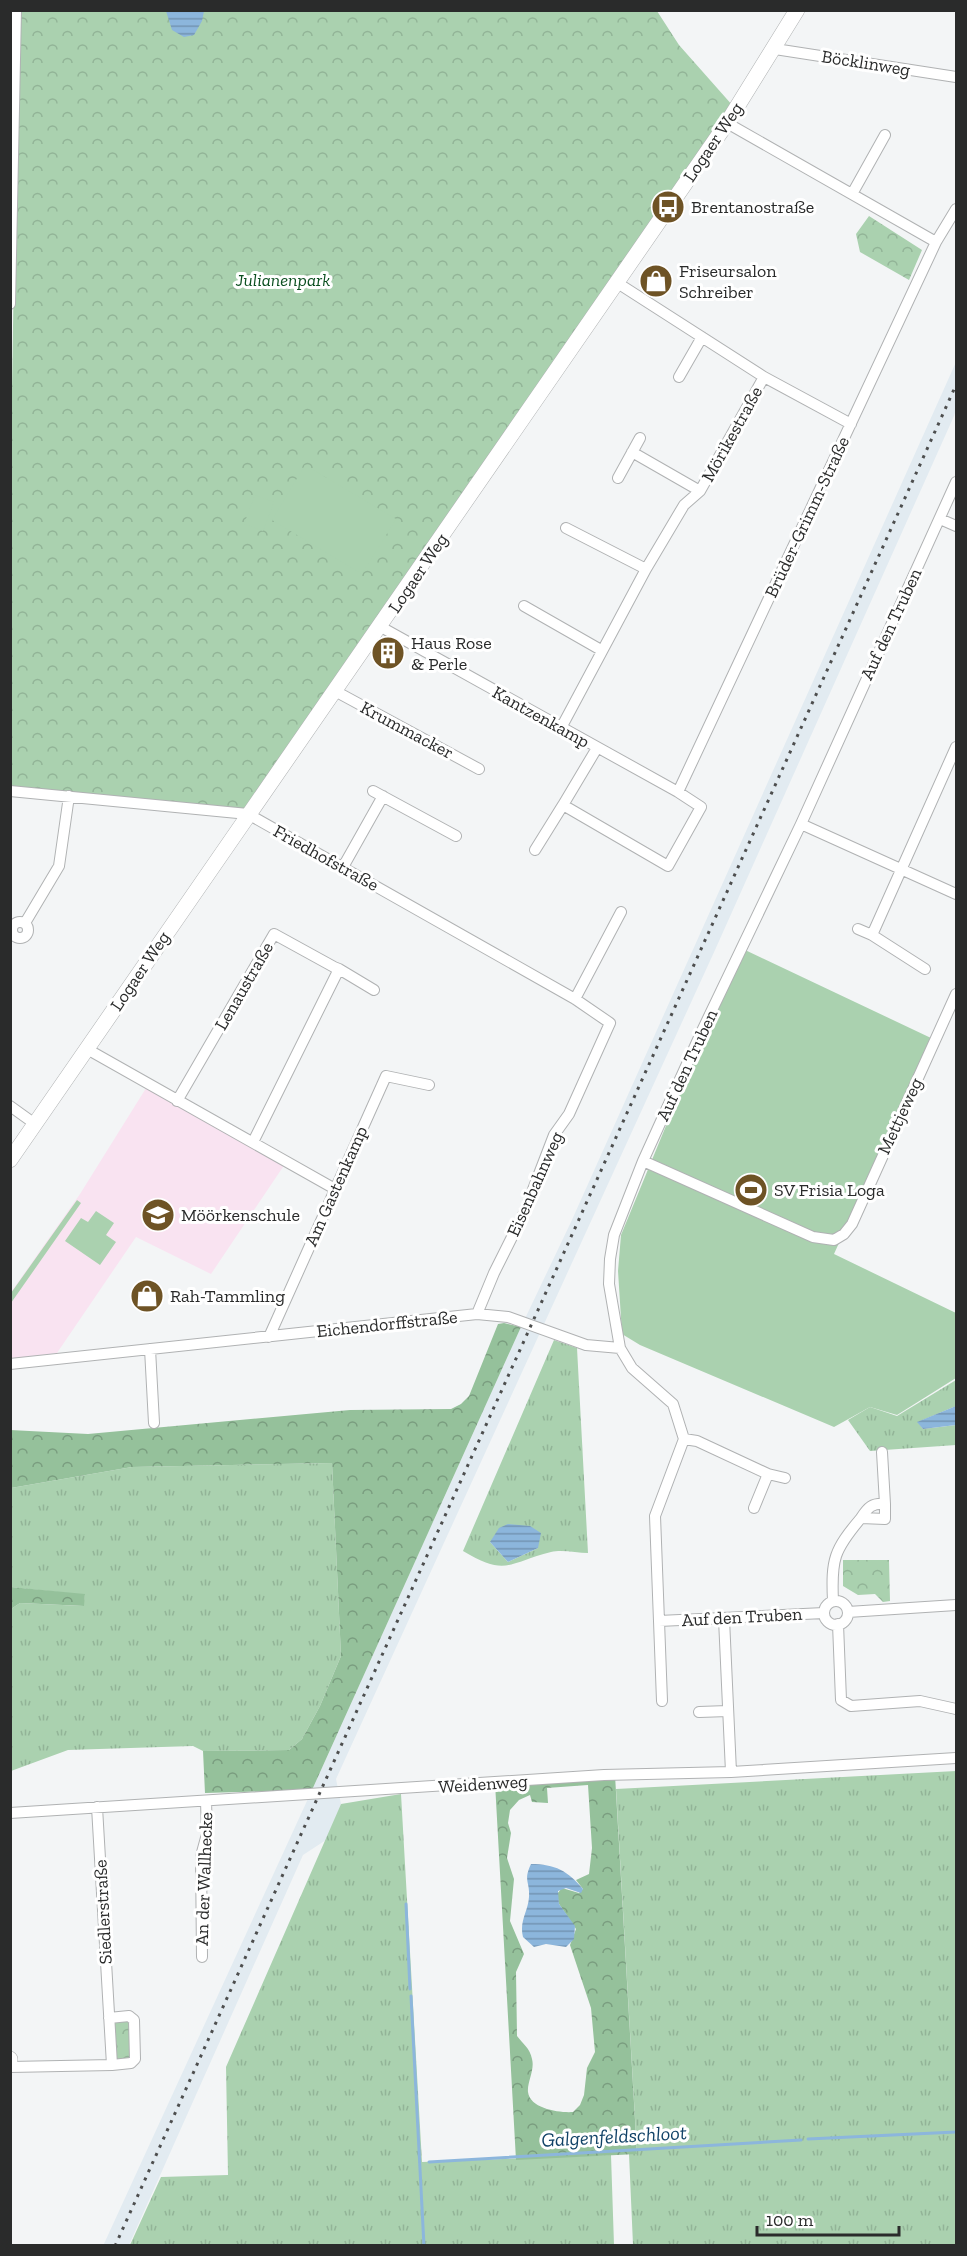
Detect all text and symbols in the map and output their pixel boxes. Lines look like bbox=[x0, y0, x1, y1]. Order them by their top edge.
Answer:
street label: Böcklinweg bbox=[820, 45, 912, 81]
street label: Logaer Weg bbox=[678, 98, 748, 186]
bus stop icon: Brentanostraße bbox=[650, 189, 686, 225]
place label: Brentanostraße bbox=[691, 196, 814, 218]
place label: Friseursalon Schreiber bbox=[679, 260, 777, 303]
shop icon: Friseursalon Schreiber bbox=[638, 263, 674, 299]
park label: Julianenpark bbox=[235, 269, 330, 291]
street label: Mörikestraße bbox=[697, 382, 767, 486]
street label: Brüder-Grimm-Straße bbox=[760, 433, 854, 601]
street label: Logaer Weg bbox=[383, 529, 453, 617]
street label: Auf den Truben bbox=[856, 564, 927, 683]
place label: Haus Rose & Perle bbox=[411, 632, 492, 675]
building icon: Haus Rose & Perle bbox=[370, 635, 406, 671]
street label: Kantzenkamp bbox=[488, 681, 594, 753]
street label: Krummacker bbox=[357, 696, 457, 764]
street label: Friedhofstraße bbox=[269, 820, 383, 896]
street label: Logaer Weg bbox=[105, 927, 175, 1015]
street label: Lenaustraße bbox=[210, 938, 278, 1034]
street label: Auf den Truben bbox=[652, 1005, 723, 1124]
street label: Mettjeweg bbox=[873, 1074, 927, 1158]
street label: Am Gastenkamp bbox=[300, 1122, 372, 1250]
street label: Eisenbahnweg bbox=[502, 1128, 568, 1240]
sports icon: SV Frisia Loga bbox=[733, 1172, 769, 1208]
place label: SV Frisia Loga bbox=[774, 1179, 885, 1201]
school or university icon: Möörkenschule bbox=[140, 1197, 176, 1233]
place label: Möörkenschule bbox=[181, 1204, 300, 1226]
shop icon: Rah-Tammling bbox=[129, 1278, 165, 1314]
place label: Rah-Tammling bbox=[170, 1285, 285, 1307]
street label: Eichendorffstraße bbox=[315, 1306, 459, 1342]
street label: Auf den Truben bbox=[681, 1603, 803, 1631]
street label: Weidenweg bbox=[437, 1770, 529, 1798]
street label: An der Wallhecke bbox=[191, 1812, 217, 1946]
street label: Siedlerstraße bbox=[89, 1859, 117, 1965]
water label: Galgenfeldschloot bbox=[541, 2120, 687, 2152]
scale bar bbox=[757, 2199, 900, 2237]
text: 100 m bbox=[766, 2209, 814, 2231]

